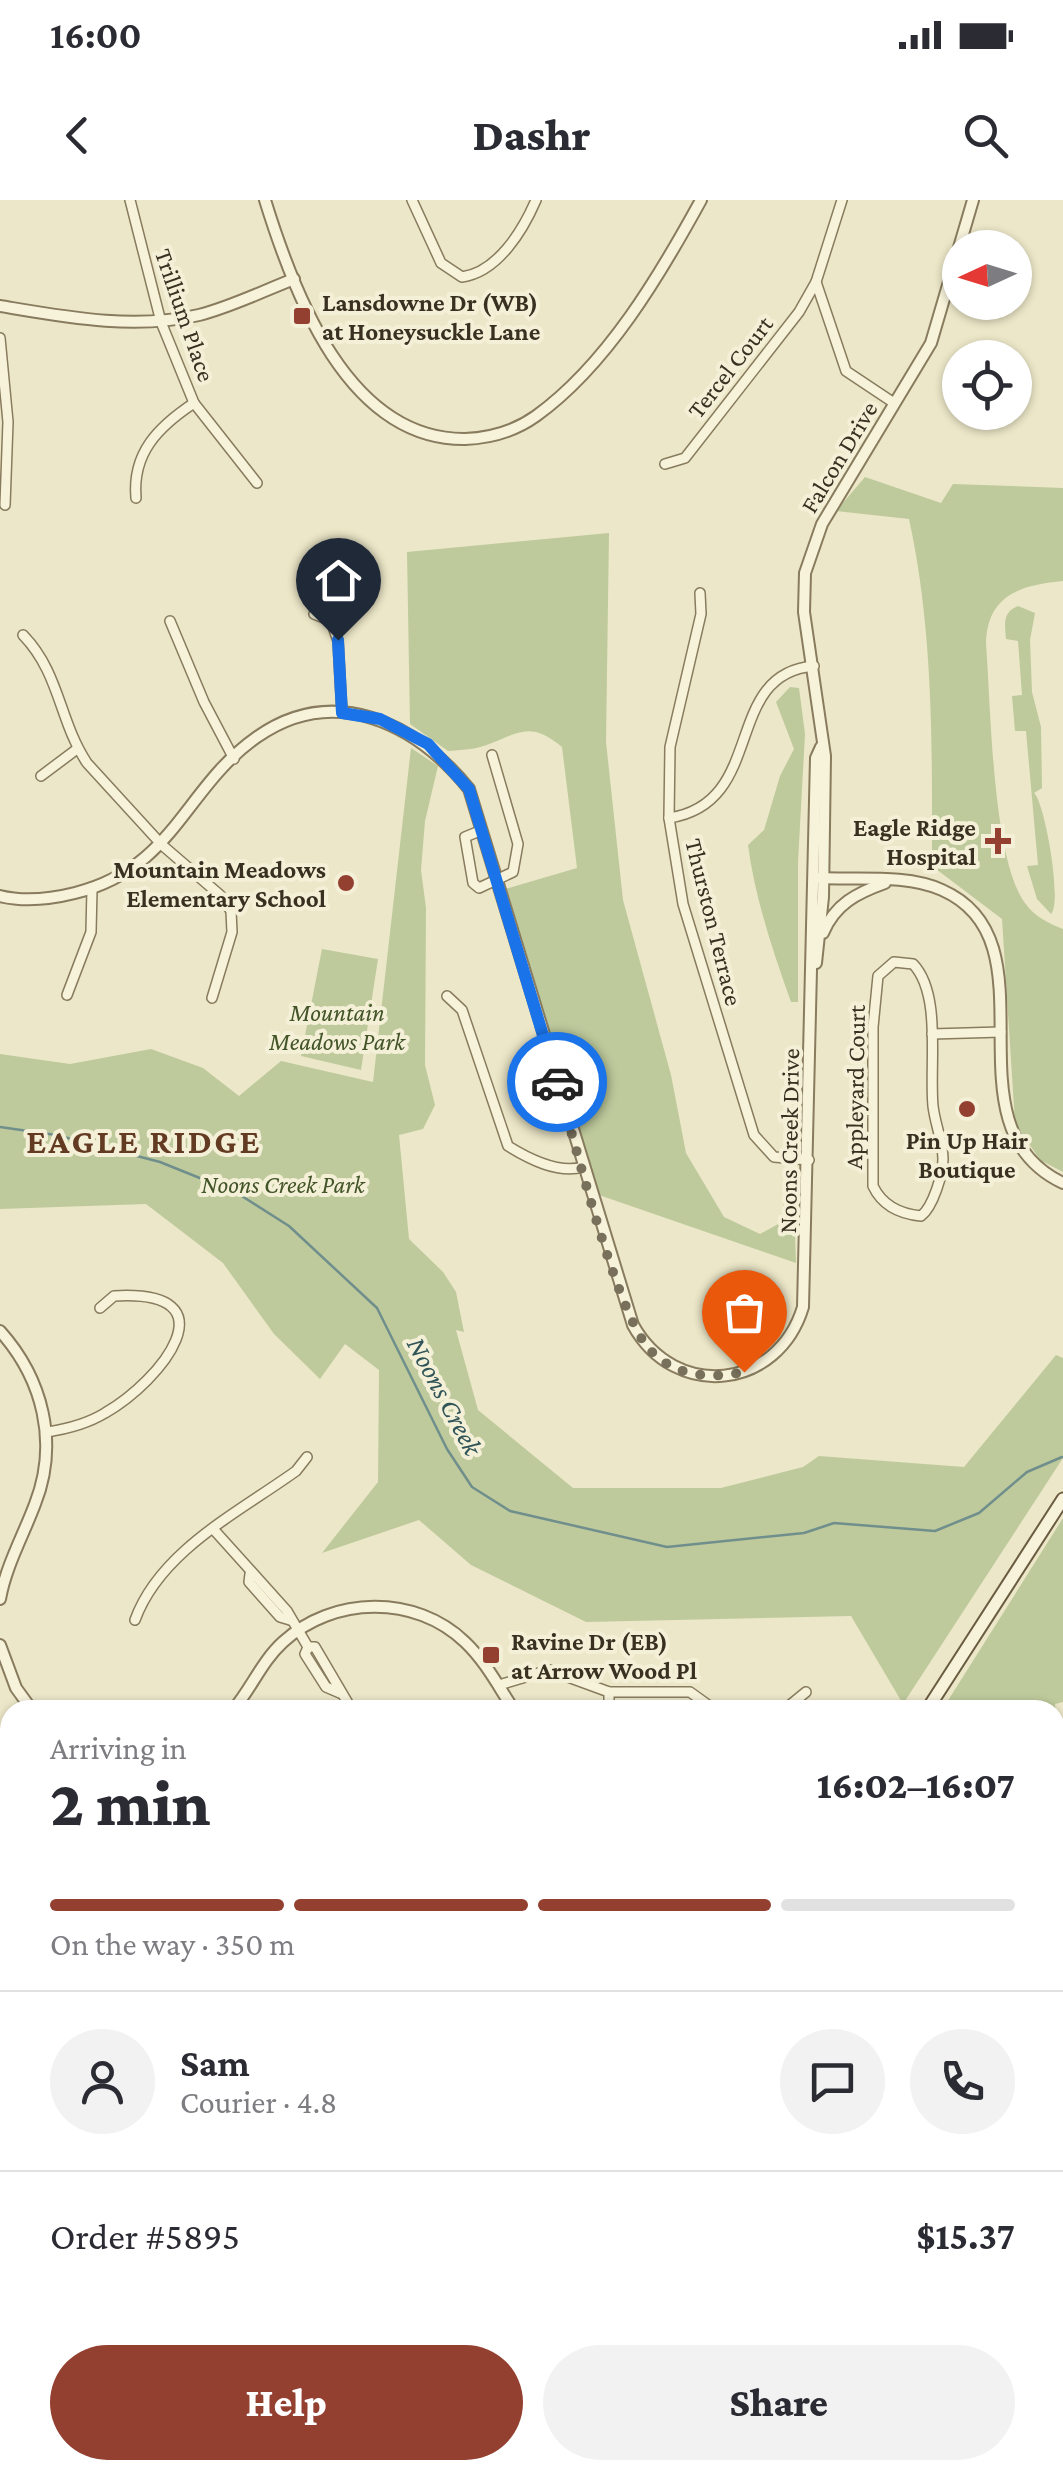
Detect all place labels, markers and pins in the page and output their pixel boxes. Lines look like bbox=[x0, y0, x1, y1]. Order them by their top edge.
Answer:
place label: Lansdowne Dr (WB) at Honeysuckle Lane bbox=[322, 289, 540, 345]
marker: Lansdowne Dr (WB) at Honeysuckle Lane bbox=[291, 305, 313, 327]
pin bbox=[296, 538, 381, 641]
place label: Eagle Ridge Hospital bbox=[853, 814, 976, 870]
marker: Eagle Ridge Hospital bbox=[985, 828, 1011, 854]
place label: Mountain Meadows Elementary School bbox=[113, 856, 326, 912]
marker: Mountain Meadows Elementary School bbox=[335, 872, 357, 894]
marker: Pin Up Hair Boutique bbox=[956, 1098, 978, 1120]
place label: Pin Up Hair Boutique bbox=[906, 1127, 1028, 1183]
pin bbox=[702, 1270, 787, 1373]
place label: Ravine Dr (EB) at Arrow Wood Pl bbox=[511, 1628, 697, 1684]
marker: Ravine Dr (EB) at Arrow Wood Pl bbox=[480, 1644, 502, 1666]

